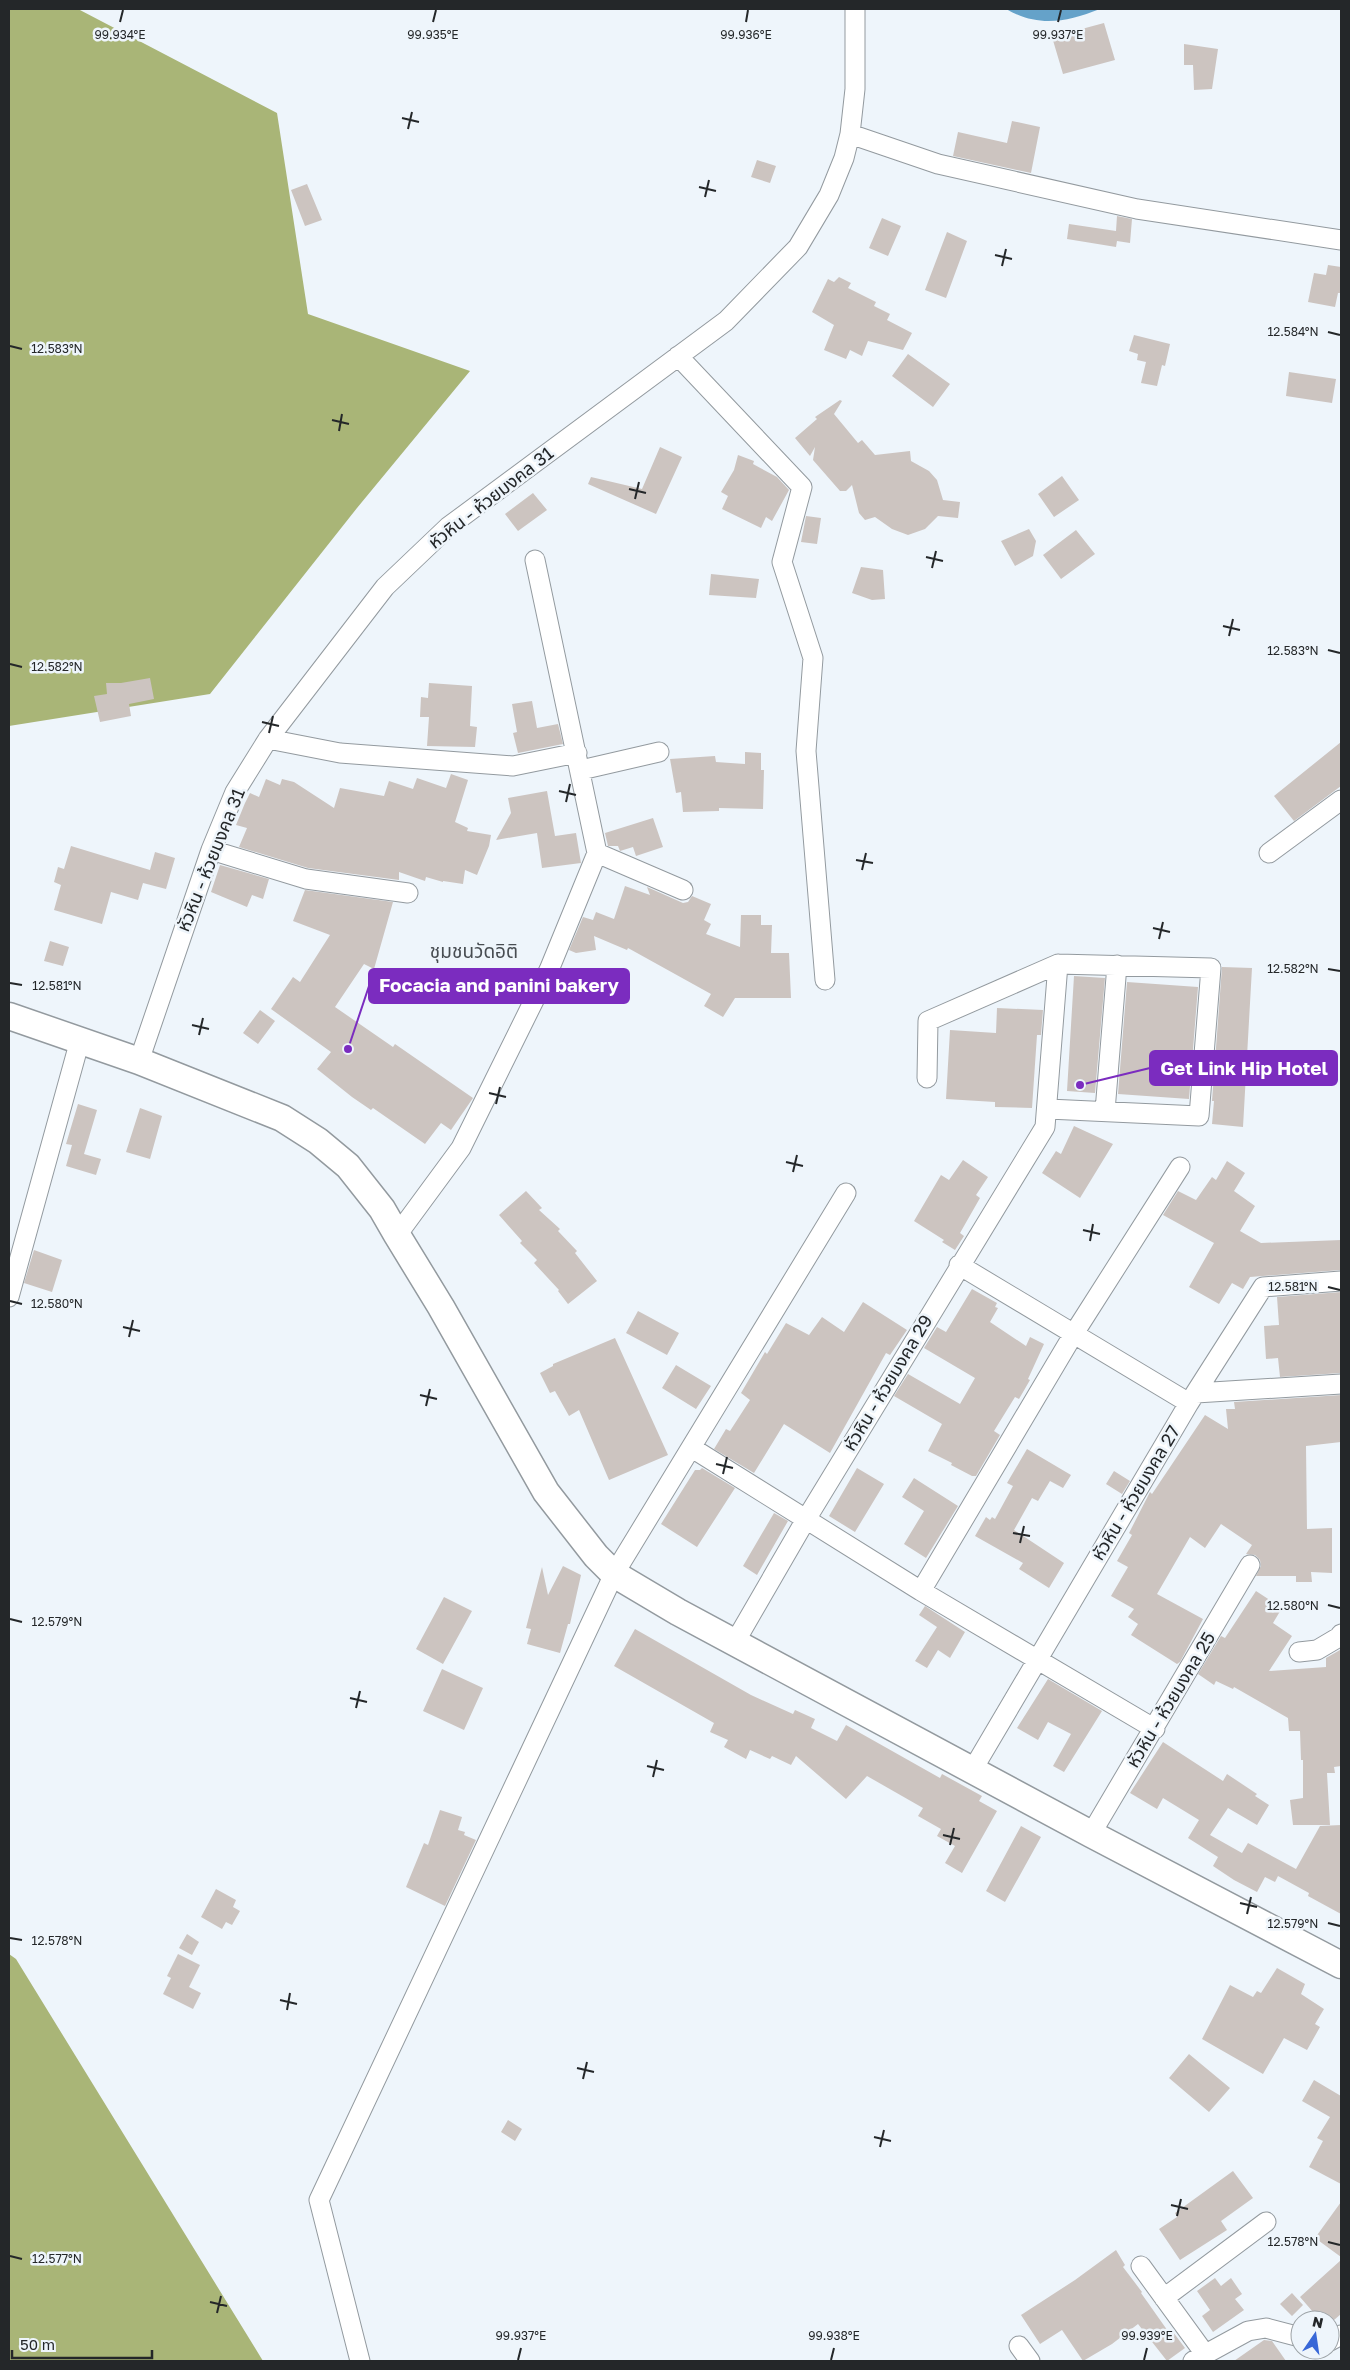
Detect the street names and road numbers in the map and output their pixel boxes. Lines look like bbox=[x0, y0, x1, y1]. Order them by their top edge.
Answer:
street label: หัวหิน - ห้วยมงคล 31 bbox=[423, 441, 558, 553]
street label: หัวหิน - ห้วยมงคล 31 bbox=[171, 784, 249, 935]
street label: หัวหิน - ห้วยมงคล 29 bbox=[838, 1310, 936, 1455]
street label: หัวหิน - ห้วยมงคล 27 bbox=[1086, 1421, 1184, 1564]
street label: หัวหิน - ห้วยมงคล 25 bbox=[1121, 1628, 1219, 1771]

